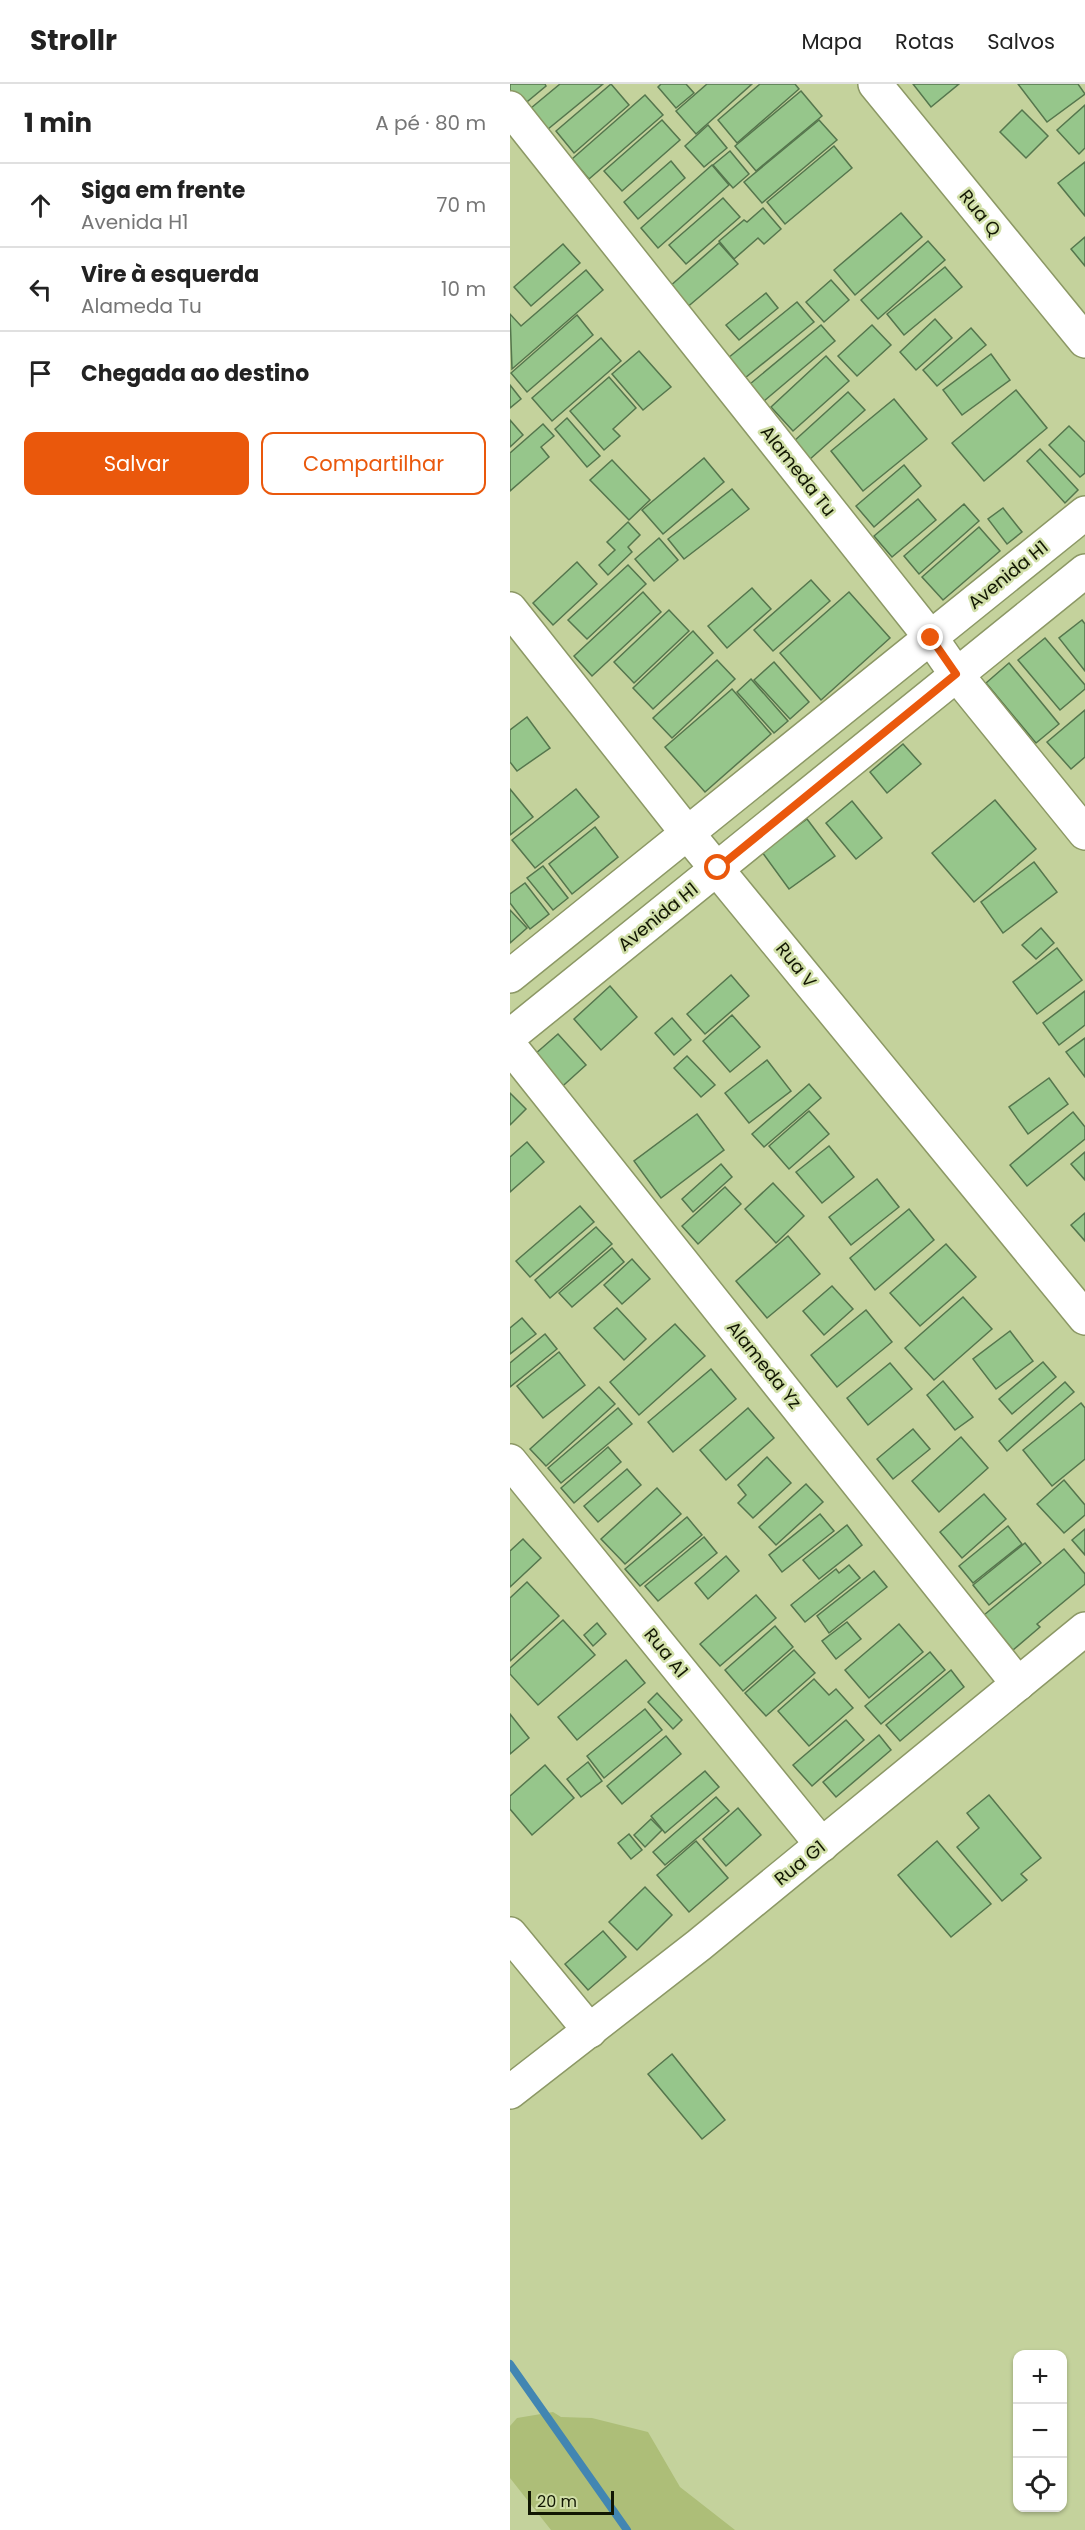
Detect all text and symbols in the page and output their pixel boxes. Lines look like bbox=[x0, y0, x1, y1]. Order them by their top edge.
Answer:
text: Strollr bbox=[30, 21, 117, 60]
text: Mapa bbox=[801, 27, 862, 56]
text: Rotas bbox=[895, 27, 954, 56]
text: Salvos bbox=[987, 27, 1055, 56]
text: 1 min bbox=[24, 105, 92, 141]
text: A pé · 80 m bbox=[375, 109, 486, 137]
text: Siga em frente bbox=[81, 175, 245, 206]
street label: Rua Q bbox=[954, 184, 1007, 241]
icon: ahead bbox=[24, 189, 57, 222]
text: 70 m bbox=[437, 191, 486, 219]
text: Avenida H1 bbox=[81, 208, 188, 236]
text: Vire à esquerda bbox=[81, 259, 259, 290]
icon: left bbox=[24, 273, 57, 306]
text: 10 m bbox=[441, 275, 486, 303]
text: Alameda Tu bbox=[81, 292, 202, 320]
icon: arrive bbox=[24, 357, 57, 390]
text: Chegada ao destino bbox=[81, 358, 309, 389]
street label: Alameda Tu bbox=[755, 420, 842, 521]
button: Salvar bbox=[24, 432, 249, 495]
button: Compartilhar bbox=[261, 432, 486, 495]
street label: Avenida H1 bbox=[962, 534, 1053, 615]
route end bbox=[917, 624, 943, 650]
route start bbox=[704, 854, 730, 880]
street label: Avenida H1 bbox=[612, 876, 703, 957]
street label: Rua V bbox=[770, 937, 822, 993]
street label: Alameda Yz bbox=[721, 1316, 808, 1414]
street label: Rua A1 bbox=[639, 1623, 694, 1683]
street label: Rua G1 bbox=[769, 1834, 831, 1891]
map controls bbox=[1013, 2350, 1067, 2512]
button: + bbox=[1013, 2350, 1067, 2404]
button: − bbox=[1013, 2404, 1067, 2458]
button: locate bbox=[1013, 2458, 1067, 2512]
scale bar bbox=[528, 2488, 614, 2516]
text: 20 m bbox=[537, 2490, 577, 2513]

